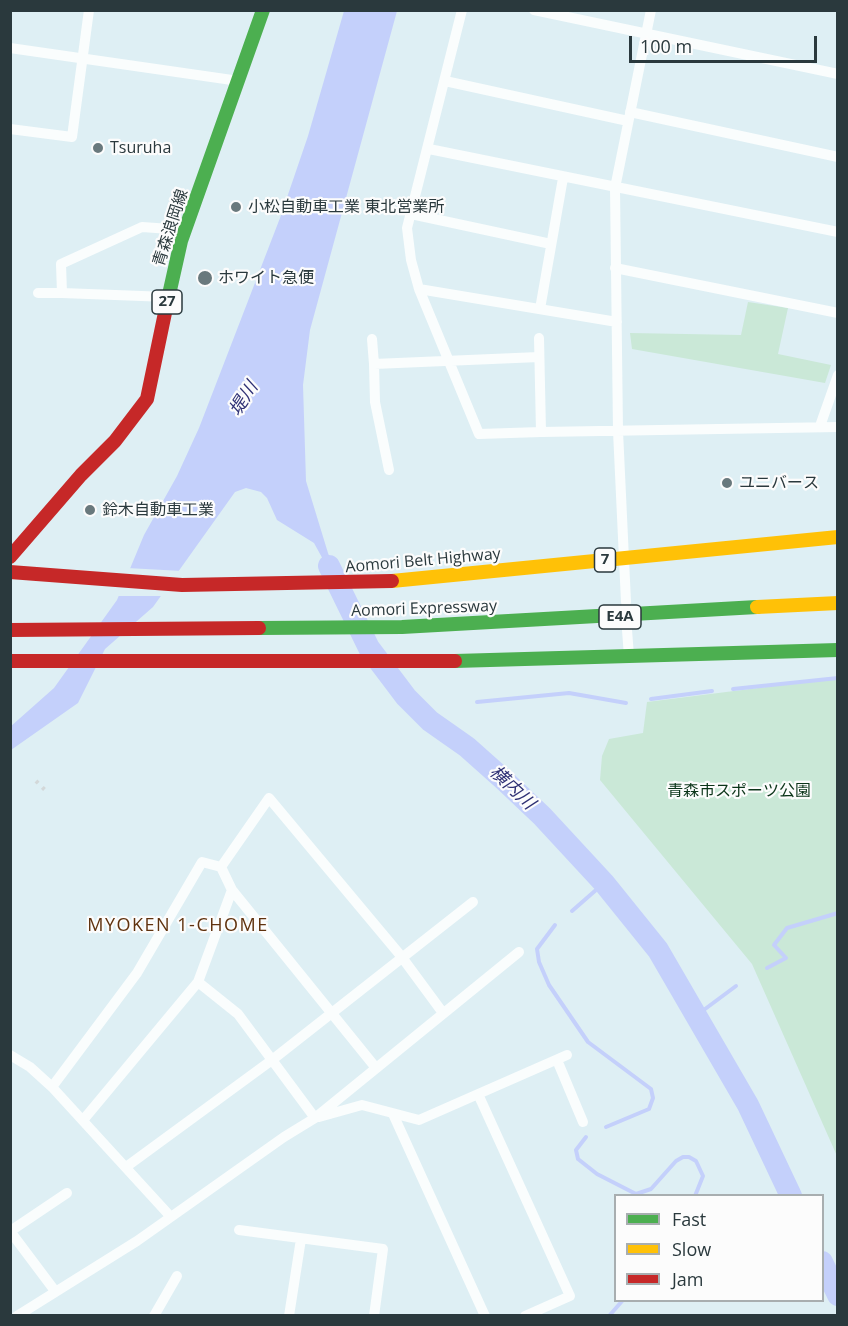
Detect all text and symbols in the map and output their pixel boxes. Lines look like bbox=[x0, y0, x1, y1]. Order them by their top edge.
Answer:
scale bar bbox=[632, 24, 820, 62]
text: 100 m bbox=[640, 34, 692, 58]
place label: Tsuruha bbox=[110, 138, 171, 158]
marker: Tsuruha bbox=[91, 141, 105, 155]
street label: 青森浪岡線 bbox=[150, 187, 192, 269]
place label: 小松自動車工業 東北営業所 bbox=[248, 197, 444, 217]
marker: 小松自動車工業 東北営業所 bbox=[229, 200, 243, 214]
place label: ホワイト急便 bbox=[218, 268, 314, 288]
marker: ホワイト急便 bbox=[196, 269, 214, 287]
road number: 27 bbox=[152, 290, 182, 314]
water label: 堤川 bbox=[225, 378, 263, 420]
place label: ユニバース bbox=[739, 473, 819, 493]
marker: ユニバース bbox=[720, 476, 734, 490]
place label: 鈴木自動車工業 bbox=[102, 500, 214, 520]
marker: 鈴木自動車工業 bbox=[83, 503, 97, 517]
street label: Aomori Belt Highway bbox=[345, 545, 501, 577]
road number: 7 bbox=[594, 548, 616, 572]
street label: Aomori Expressway bbox=[351, 597, 497, 621]
road number: E4A bbox=[599, 605, 641, 629]
water label: 横内川 bbox=[485, 762, 539, 814]
park label: 青森市スポーツ公園 bbox=[667, 781, 811, 801]
district label: MYOKEN 1-CHOME bbox=[87, 915, 269, 937]
legend bbox=[614, 1194, 824, 1302]
text: Fast bbox=[672, 1207, 706, 1231]
text: Slow bbox=[672, 1237, 711, 1261]
text: Jam bbox=[672, 1267, 704, 1291]

